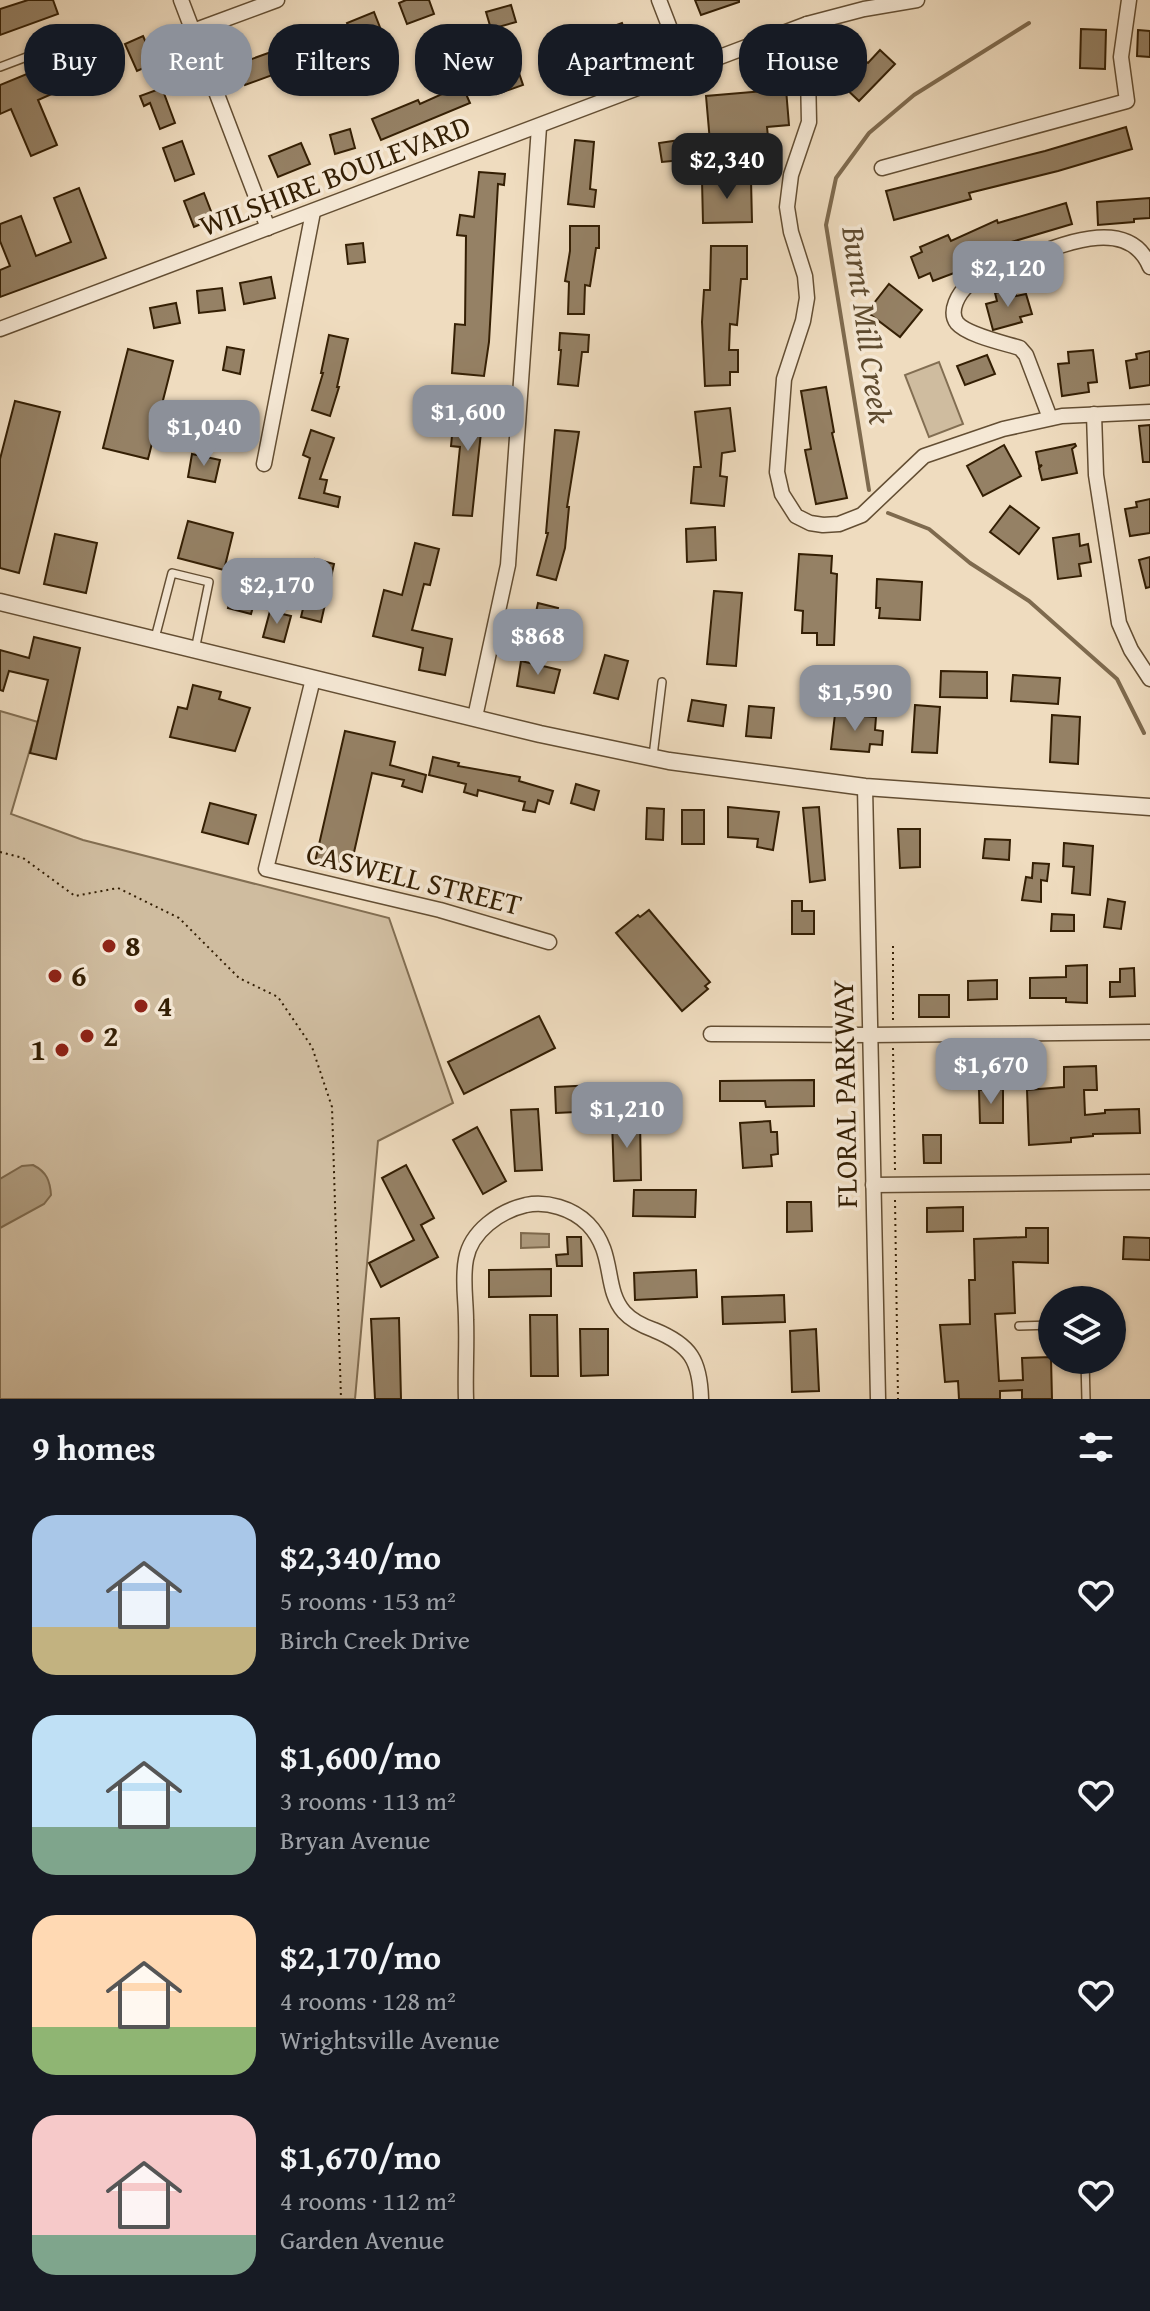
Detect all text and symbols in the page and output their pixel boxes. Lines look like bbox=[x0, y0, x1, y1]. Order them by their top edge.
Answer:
chip: Buy bbox=[24, 24, 125, 96]
chip: Rent bbox=[141, 24, 252, 96]
chip: Filters bbox=[268, 24, 399, 96]
chip: New bbox=[415, 24, 522, 96]
chip: Apartment bbox=[538, 24, 723, 96]
chip: House bbox=[739, 24, 867, 96]
street label: WILSHIRE BOULEVARD bbox=[193, 103, 477, 247]
pin: $2,340 bbox=[662, 133, 792, 201]
text: $2,340 bbox=[690, 139, 764, 178]
water label: Burnt Mill Creek bbox=[830, 222, 905, 427]
pin: $2,120 bbox=[943, 241, 1073, 309]
text: $2,120 bbox=[971, 247, 1045, 286]
pin: $1,600 bbox=[403, 385, 533, 453]
text: $1,600 bbox=[431, 391, 505, 430]
pin: $1,040 bbox=[139, 400, 269, 468]
text: $1,040 bbox=[167, 406, 241, 445]
pin: $2,170 bbox=[212, 558, 342, 626]
text: $2,170 bbox=[240, 564, 314, 603]
pin: $868 bbox=[491, 609, 585, 677]
text: $868 bbox=[511, 615, 565, 654]
pin: $1,590 bbox=[790, 665, 920, 733]
text: $1,590 bbox=[818, 671, 892, 710]
street label: CASWELL STREET bbox=[302, 830, 527, 926]
place label: 8 bbox=[125, 923, 141, 967]
marker: 8 bbox=[100, 937, 118, 955]
place label: 6 bbox=[71, 953, 87, 997]
marker: 6 bbox=[46, 967, 64, 985]
street label: FLORAL PARKWAY bbox=[820, 979, 868, 1209]
place label: 4 bbox=[157, 983, 173, 1027]
marker: 4 bbox=[132, 997, 150, 1015]
place label: 2 bbox=[103, 1013, 119, 1057]
place label: 1 bbox=[30, 1027, 46, 1071]
marker: 2 bbox=[78, 1027, 96, 1045]
pin: $1,670 bbox=[926, 1038, 1056, 1106]
marker: 1 bbox=[53, 1041, 71, 1059]
text: $1,670 bbox=[954, 1044, 1028, 1083]
pin: $1,210 bbox=[562, 1082, 692, 1150]
text: $1,210 bbox=[590, 1088, 664, 1127]
map controls bbox=[1038, 1286, 1126, 1374]
button: layers bbox=[1038, 1286, 1126, 1374]
text: 9 homes bbox=[32, 1423, 156, 1472]
icon: filters bbox=[1074, 1425, 1118, 1469]
text: $2,340/mo bbox=[280, 1532, 441, 1581]
icon: home bbox=[96, 1547, 192, 1643]
icon: heart bbox=[1074, 1573, 1118, 1617]
text: 5 rooms · 153 m² bbox=[280, 1581, 456, 1620]
text: Birch Creek Drive bbox=[280, 1620, 470, 1659]
text: $1,600/mo bbox=[280, 1732, 441, 1781]
icon: home bbox=[96, 1747, 192, 1843]
icon: heart bbox=[1074, 1773, 1118, 1817]
text: 3 rooms · 113 m² bbox=[280, 1781, 456, 1820]
text: Bryan Avenue bbox=[280, 1820, 431, 1859]
text: $2,170/mo bbox=[280, 1932, 441, 1981]
icon: home bbox=[96, 1947, 192, 2043]
icon: heart bbox=[1074, 1973, 1118, 2017]
text: 4 rooms · 128 m² bbox=[280, 1981, 456, 2020]
text: Wrightsville Avenue bbox=[280, 2020, 500, 2059]
text: $1,670/mo bbox=[280, 2132, 441, 2181]
icon: home bbox=[96, 2147, 192, 2243]
icon: heart bbox=[1074, 2173, 1118, 2217]
text: 4 rooms · 112 m² bbox=[280, 2181, 456, 2220]
text: Garden Avenue bbox=[280, 2220, 444, 2259]

